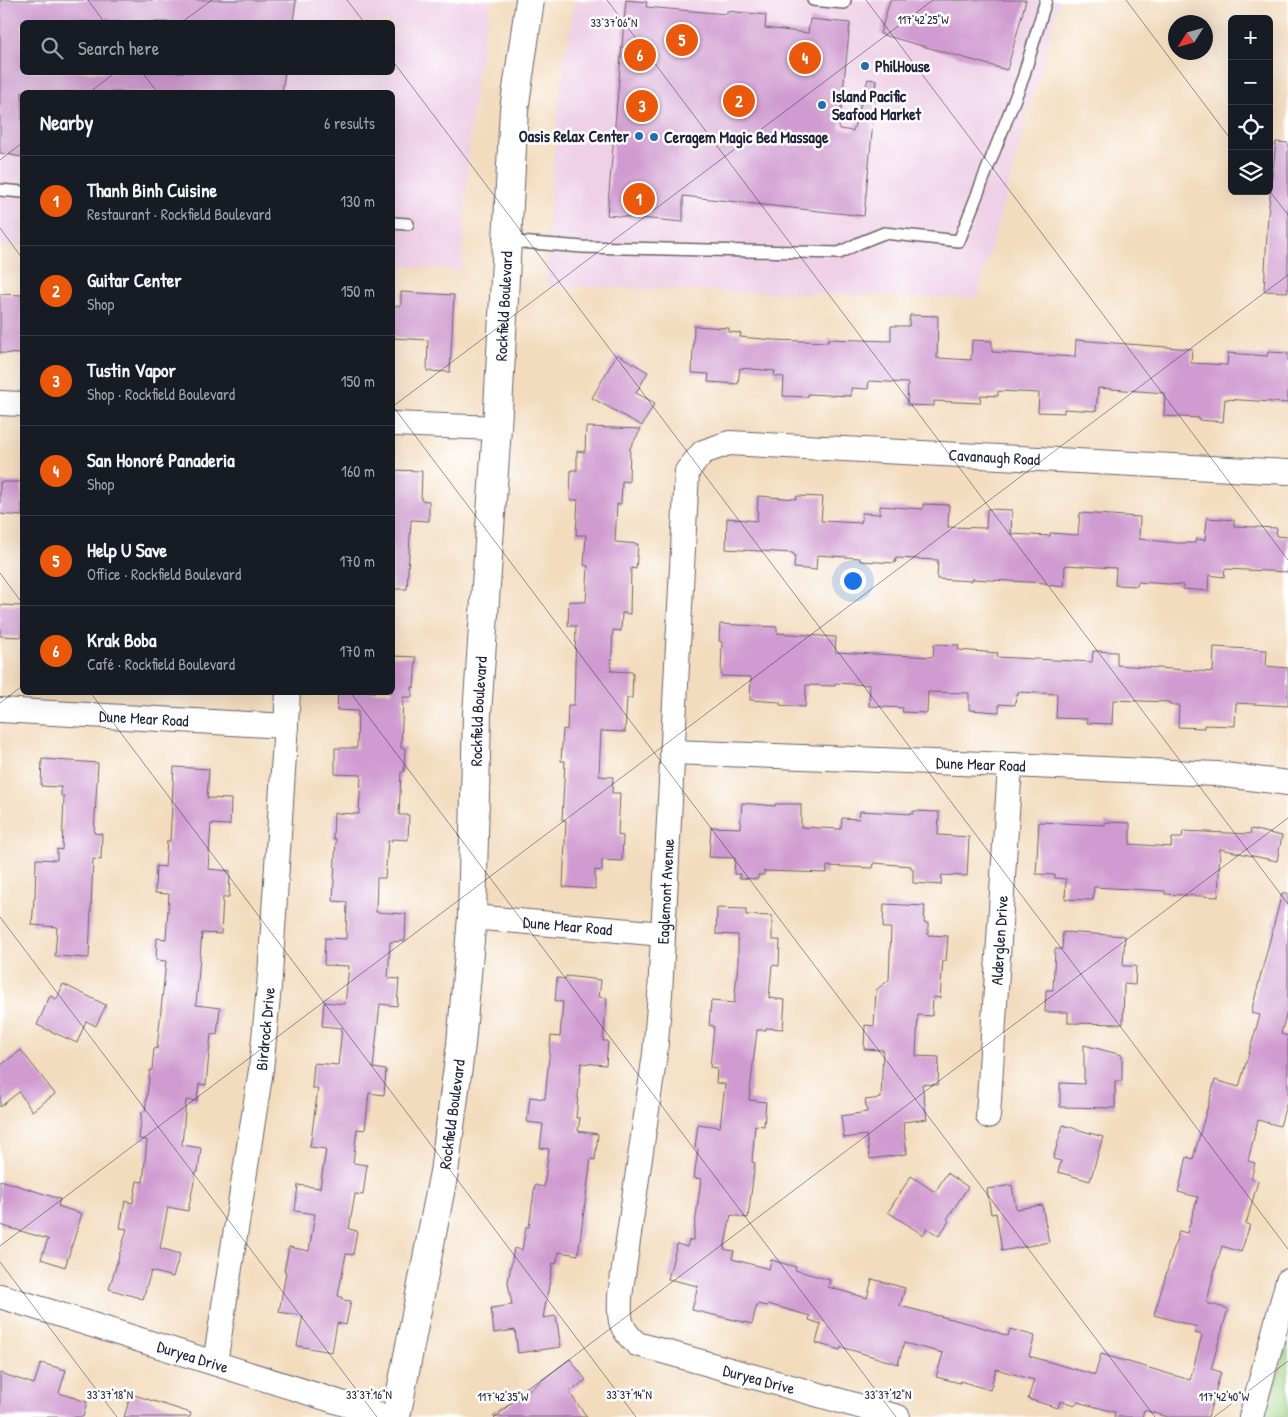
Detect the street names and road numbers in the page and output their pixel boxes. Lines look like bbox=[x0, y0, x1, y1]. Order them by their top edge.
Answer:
street label: Rockfield Boulevard bbox=[490, 251, 517, 362]
street label: Cavanaugh Road bbox=[948, 443, 1041, 470]
street label: Rockfield Boulevard bbox=[465, 656, 492, 767]
street label: Dune Mear Road bbox=[98, 705, 189, 732]
street label: Dune Mear Road bbox=[936, 751, 1026, 777]
street label: Eaglemont Avenue bbox=[652, 838, 679, 945]
street label: Alderglen Drive bbox=[985, 894, 1013, 986]
street label: Dune Mear Road bbox=[522, 911, 613, 940]
street label: Birdrock Drive bbox=[250, 986, 280, 1071]
street label: Rockfield Boulevard bbox=[434, 1058, 470, 1170]
street label: Duryea Drive bbox=[154, 1335, 232, 1378]
street label: Duryea Drive bbox=[721, 1359, 798, 1399]

